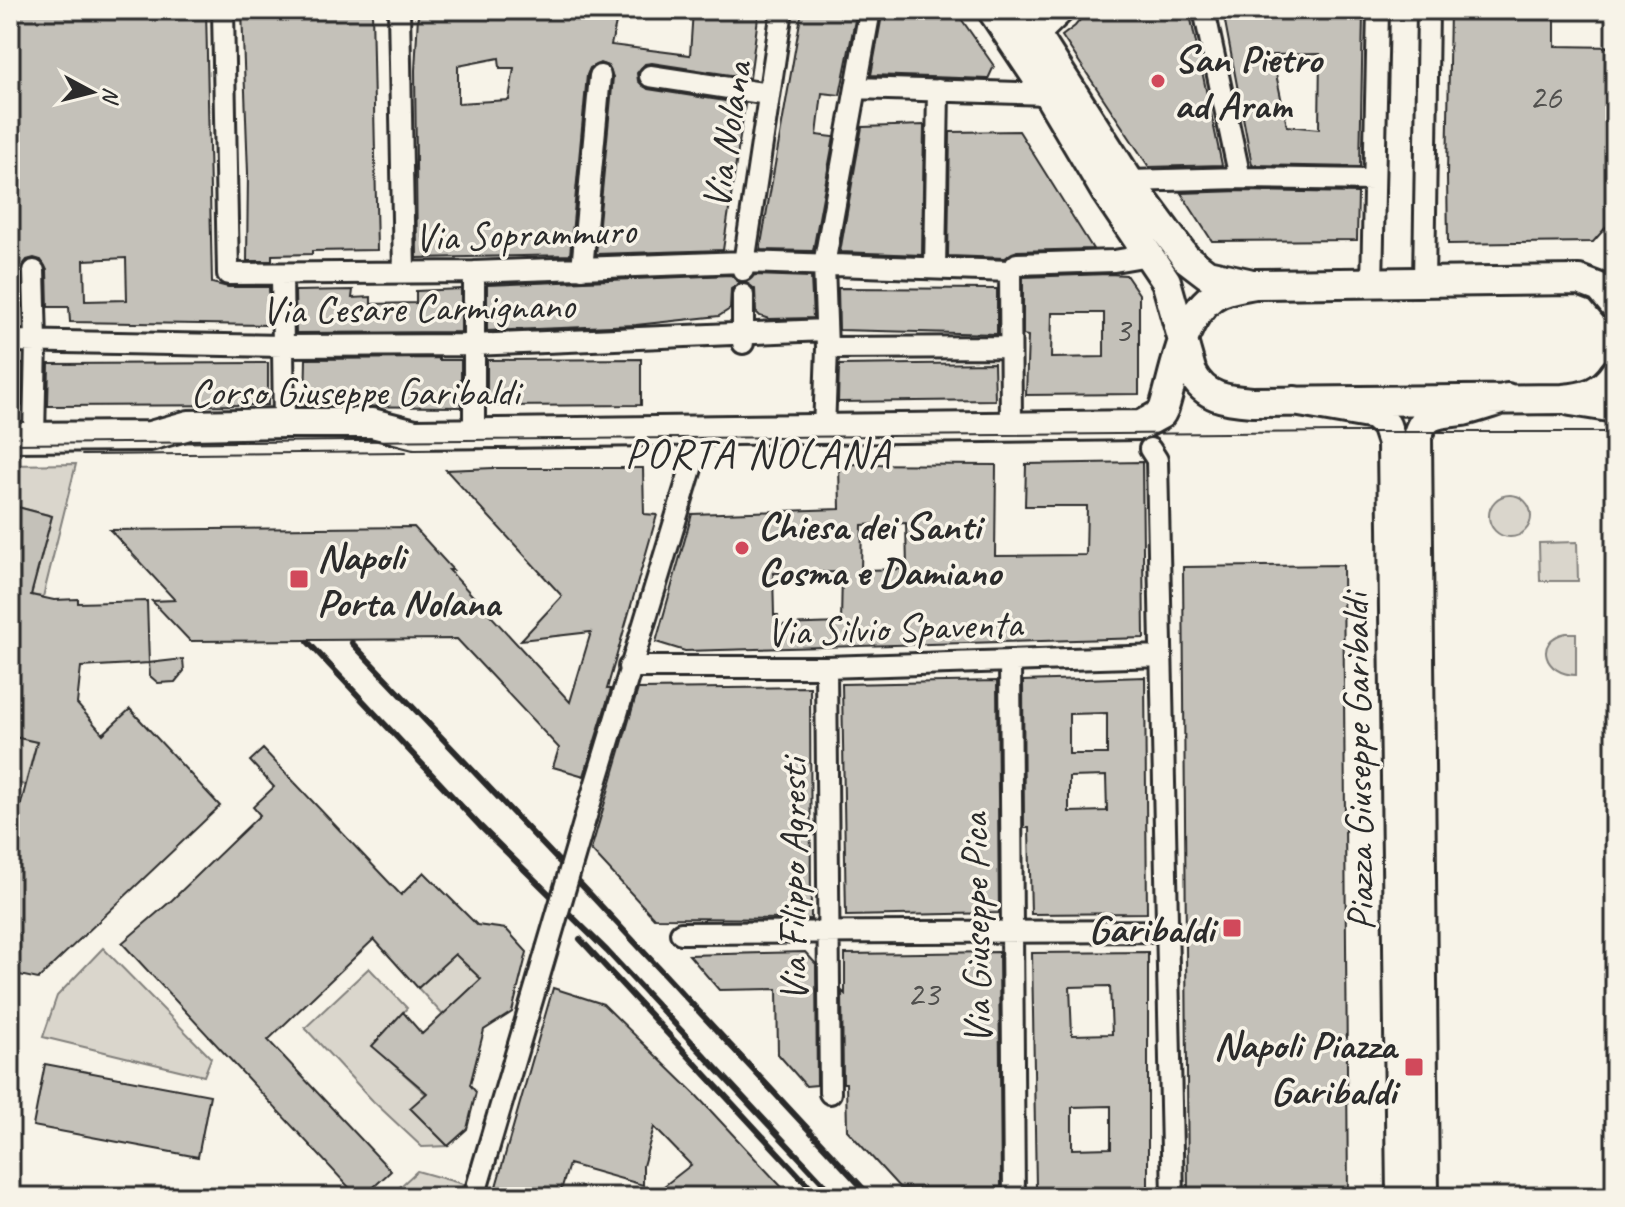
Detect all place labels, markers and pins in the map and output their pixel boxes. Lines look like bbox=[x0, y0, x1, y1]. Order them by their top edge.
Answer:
place label: San Pietro ad Aram bbox=[1174, 34, 1324, 130]
marker: San Pietro ad Aram bbox=[1149, 72, 1167, 90]
place label: Chiesa dei Santi Cosma e Damiano bbox=[758, 501, 1003, 597]
place label: Napoli Porta Nolana bbox=[317, 532, 503, 628]
marker: Chiesa dei Santi Cosma e Damiano bbox=[733, 539, 751, 557]
marker: Napoli Porta Nolana bbox=[288, 568, 310, 590]
place label: Garibaldi bbox=[1089, 904, 1219, 954]
marker: Garibaldi bbox=[1221, 917, 1243, 939]
place label: Napoli Piazza Garibaldi bbox=[1214, 1020, 1401, 1116]
marker: Napoli Piazza Garibaldi bbox=[1403, 1056, 1425, 1078]

